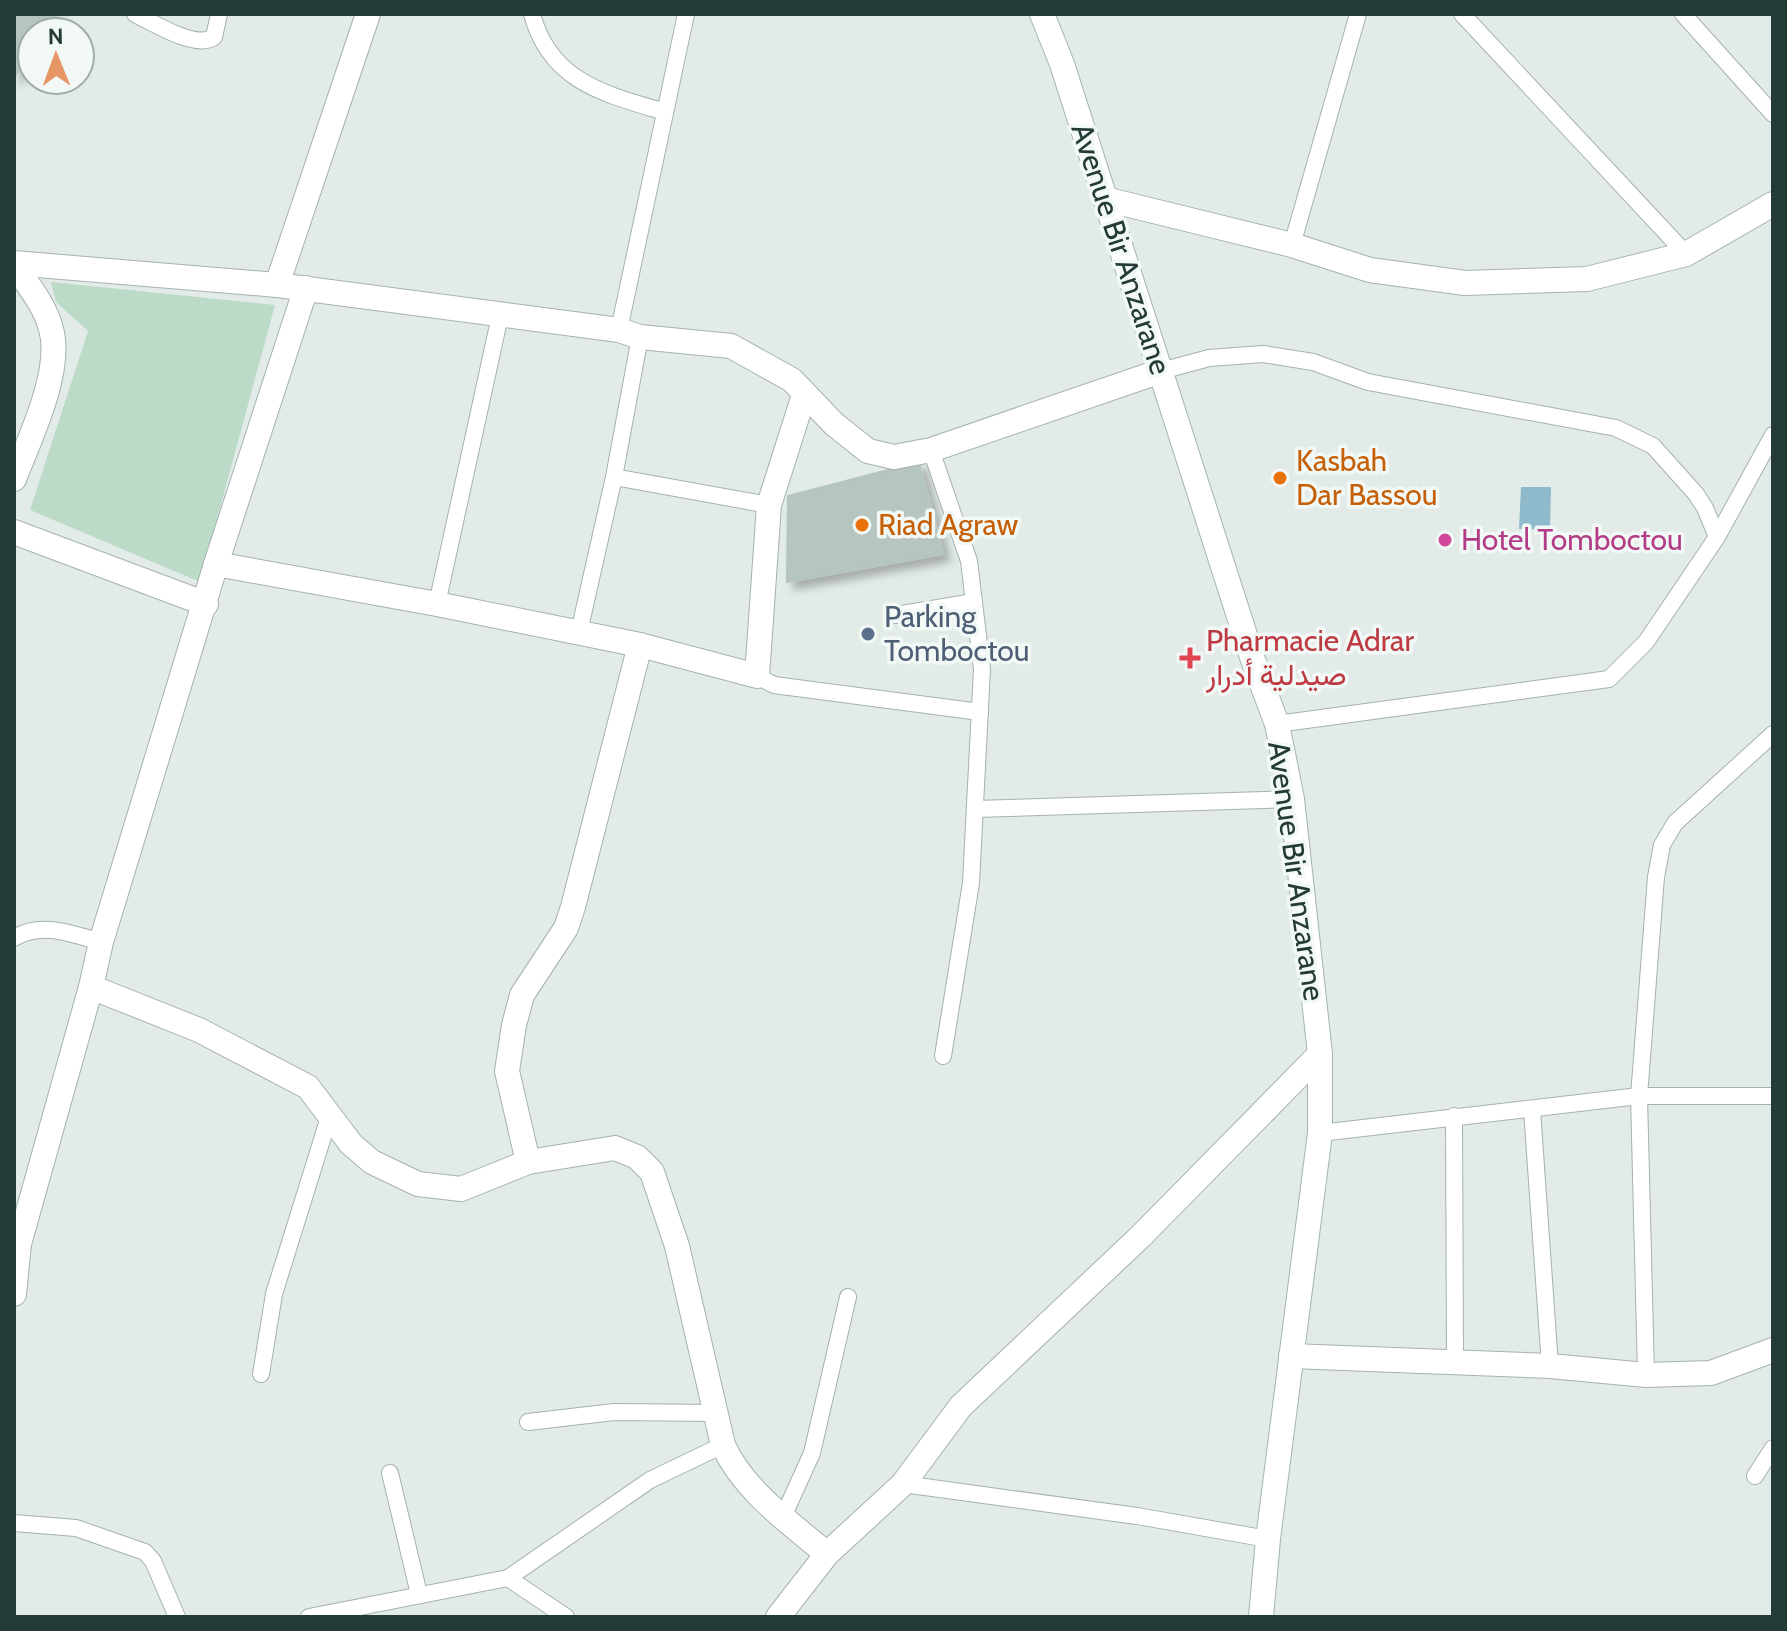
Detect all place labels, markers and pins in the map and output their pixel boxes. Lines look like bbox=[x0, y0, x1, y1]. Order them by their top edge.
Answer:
place label: Kasbah Dar Bassou bbox=[1296, 442, 1438, 513]
marker: Kasbah Dar Bassou bbox=[1271, 469, 1289, 487]
place label: Riad Agraw bbox=[878, 506, 1019, 543]
marker: Riad Agraw bbox=[853, 516, 871, 534]
place label: Hotel Tomboctou bbox=[1461, 521, 1683, 558]
marker: Hotel Tomboctou bbox=[1436, 531, 1454, 549]
place label: Parking Tomboctou bbox=[884, 598, 1029, 669]
place label: Pharmacie Adrar صيدلية أدرار bbox=[1205, 622, 1414, 693]
marker: Parking Tomboctou bbox=[859, 625, 877, 643]
marker: Pharmacie Adrar صيدلية أدرار bbox=[1181, 649, 1199, 667]

